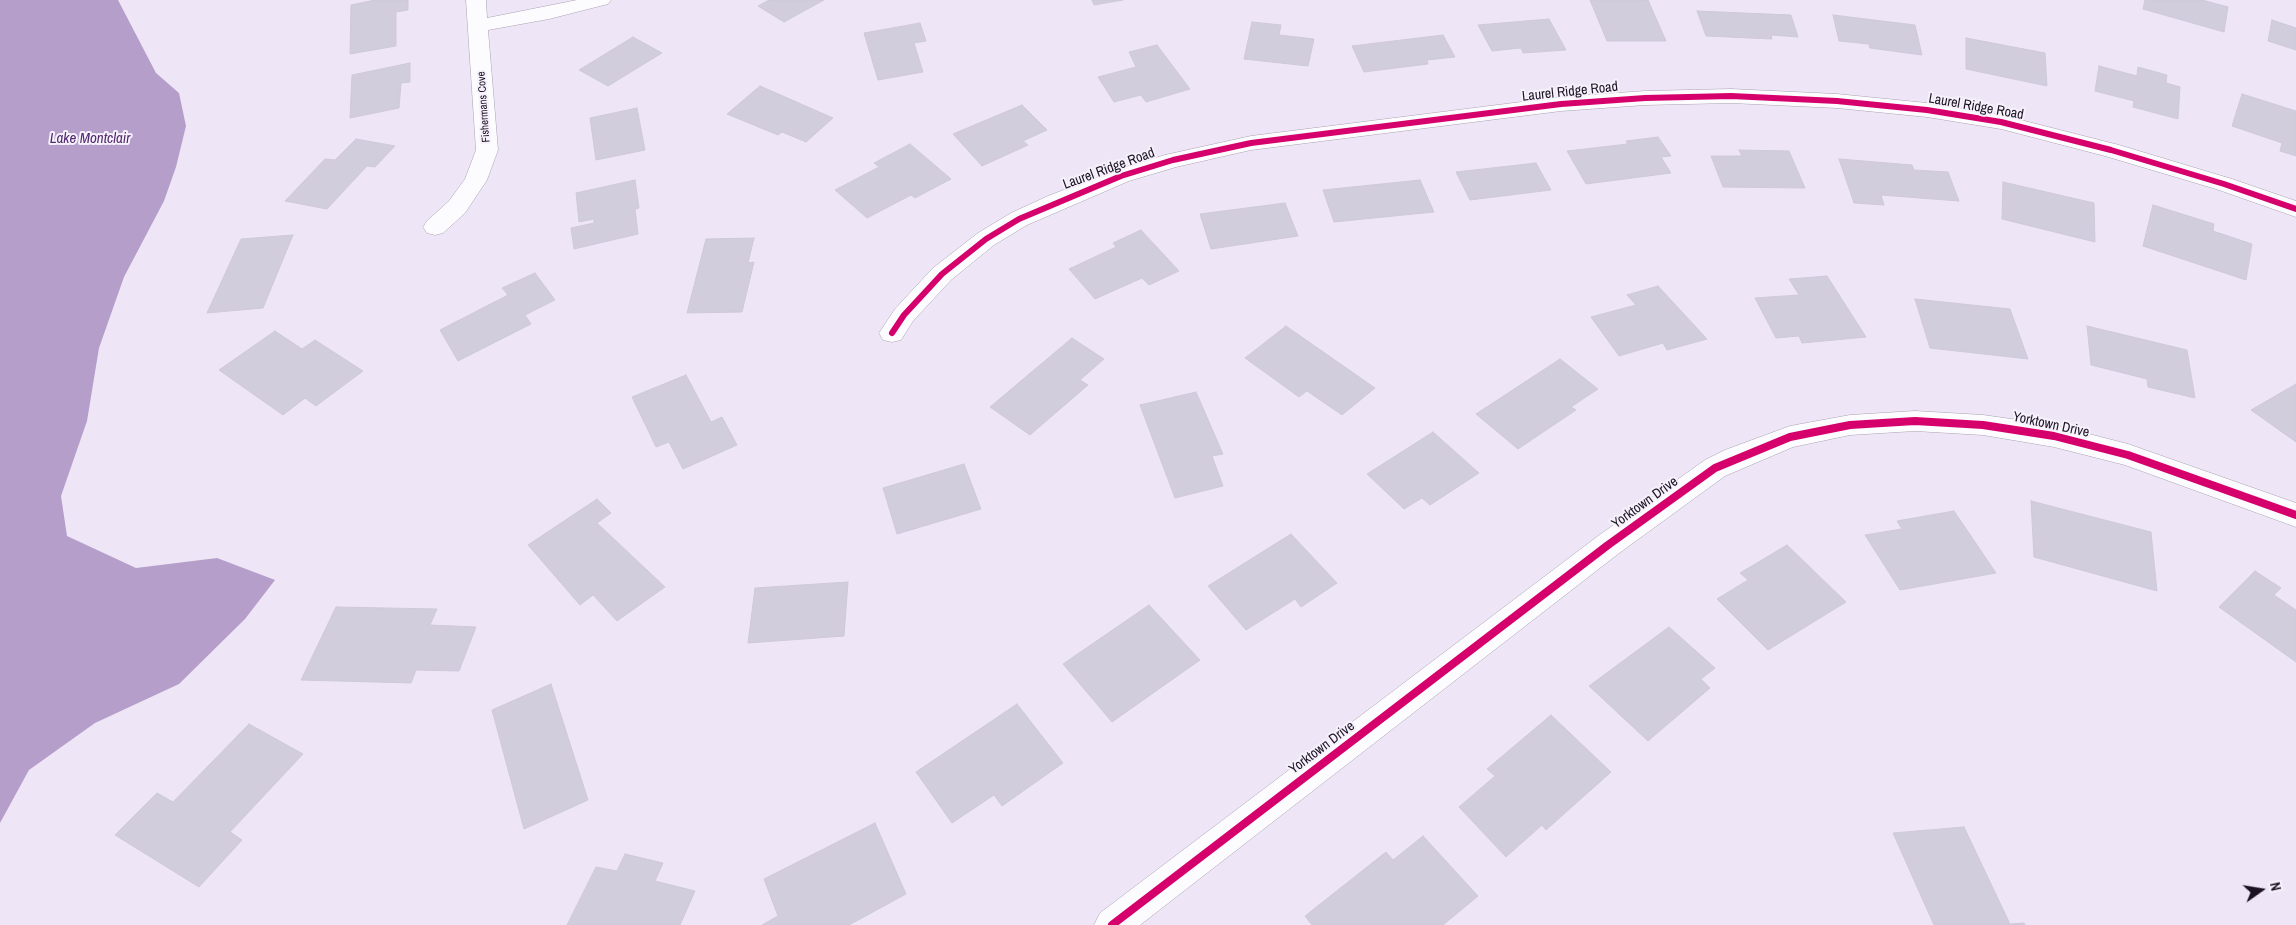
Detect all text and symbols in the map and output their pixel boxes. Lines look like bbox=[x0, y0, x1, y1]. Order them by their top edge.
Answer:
street label: Fishermans Cove bbox=[475, 71, 493, 143]
street label: Laurel Ridge Road bbox=[1521, 79, 1619, 105]
street label: Laurel Ridge Road bbox=[1927, 90, 2025, 124]
water label: Lake Montclair bbox=[50, 130, 130, 148]
street label: Laurel Ridge Road bbox=[1061, 145, 1157, 193]
street label: Yorktown Drive bbox=[2011, 409, 2091, 441]
street label: Yorktown Drive bbox=[1609, 473, 1681, 533]
street label: Yorktown Drive bbox=[1286, 718, 1358, 778]
north arrow bbox=[2236, 865, 2286, 915]
text: N bbox=[2266, 881, 2285, 893]

